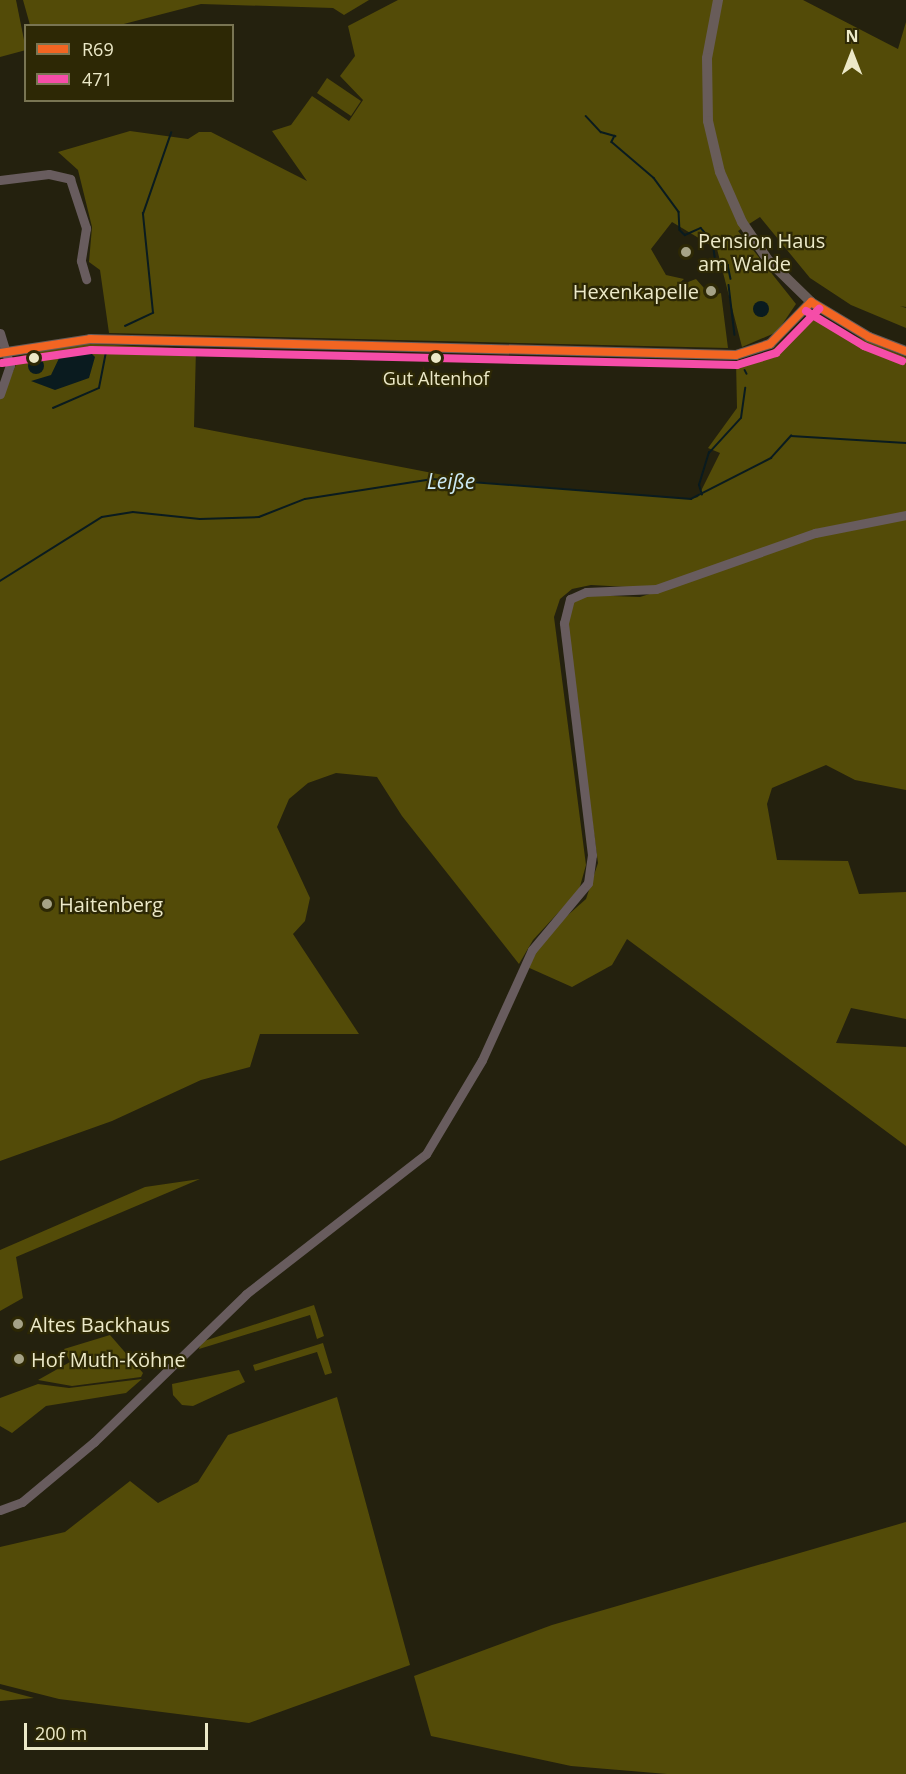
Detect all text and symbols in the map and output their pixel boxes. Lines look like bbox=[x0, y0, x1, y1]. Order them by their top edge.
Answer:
legend bbox=[24, 24, 234, 102]
north arrow bbox=[822, 24, 882, 84]
text: N bbox=[845, 25, 859, 47]
text: R69 bbox=[82, 37, 114, 61]
text: 471 bbox=[82, 67, 113, 91]
place label: Pension Haus am Walde bbox=[698, 228, 825, 275]
marker: Pension Haus am Walde bbox=[679, 245, 693, 259]
place label: Hexenkapelle bbox=[573, 279, 699, 303]
marker: Hexenkapelle bbox=[704, 284, 718, 298]
unlabelled marker bbox=[28, 352, 40, 364]
marker: Gut Altenhof bbox=[430, 352, 442, 364]
place label: Gut Altenhof bbox=[383, 367, 489, 389]
water label: Leiße bbox=[427, 468, 475, 494]
place label: Haitenberg bbox=[59, 892, 163, 916]
marker: Haitenberg bbox=[40, 897, 54, 911]
place label: Altes Backhaus bbox=[30, 1312, 170, 1336]
marker: Altes Backhaus bbox=[11, 1317, 25, 1331]
place label: Hof Muth-Köhne bbox=[31, 1347, 186, 1371]
marker: Hof Muth-Köhne bbox=[12, 1352, 26, 1366]
scale bar bbox=[27, 1711, 212, 1749]
text: 200 m bbox=[35, 1721, 87, 1745]

